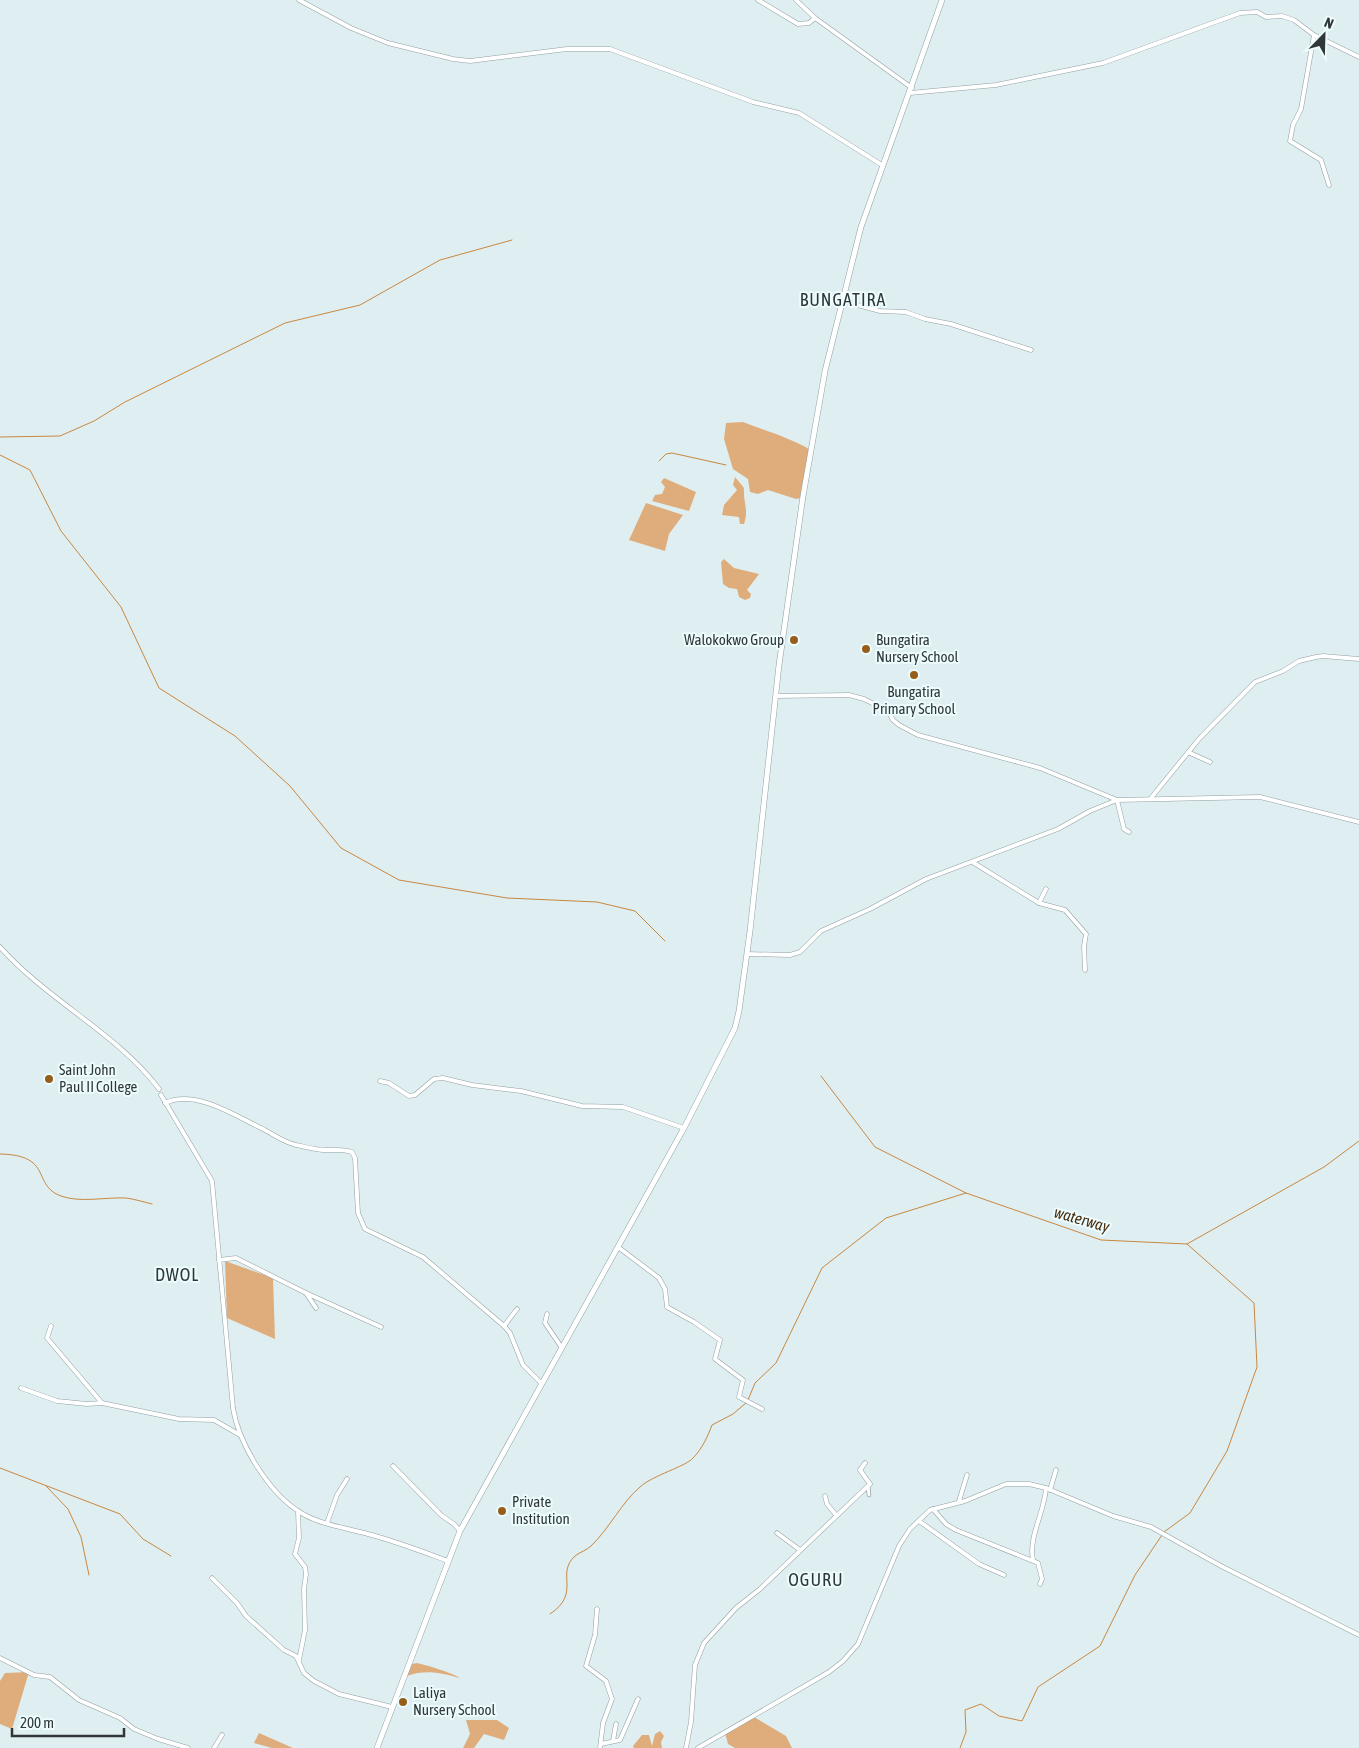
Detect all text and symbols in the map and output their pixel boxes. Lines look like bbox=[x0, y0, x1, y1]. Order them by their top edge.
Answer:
north arrow bbox=[1299, 10, 1349, 60]
text: N bbox=[1322, 14, 1336, 32]
district label: BUNGATIRA bbox=[800, 289, 886, 310]
place label: Walokokwo Group bbox=[684, 631, 784, 648]
place label: Bungatira Nursery School bbox=[876, 631, 959, 665]
marker: Walokokwo Group bbox=[788, 634, 800, 646]
marker: Bungatira Nursery School bbox=[860, 643, 872, 655]
marker: Bungatira Primary School bbox=[908, 669, 920, 681]
place label: Bungatira Primary School bbox=[873, 683, 955, 717]
place label: Saint John Paul II College bbox=[59, 1061, 138, 1095]
marker: Saint John Paul II College bbox=[43, 1073, 55, 1085]
water label: waterway bbox=[1052, 1203, 1112, 1237]
district label: DWOL bbox=[155, 1264, 199, 1285]
place label: Private Institution bbox=[512, 1493, 570, 1527]
marker: Private Institution bbox=[496, 1505, 508, 1517]
district label: OGURU bbox=[788, 1569, 844, 1590]
place label: Laliya Nursery School bbox=[413, 1684, 496, 1718]
marker: Laliya Nursery School bbox=[397, 1696, 409, 1708]
scale bar bbox=[12, 1706, 125, 1738]
text: 200 m bbox=[20, 1714, 54, 1731]

